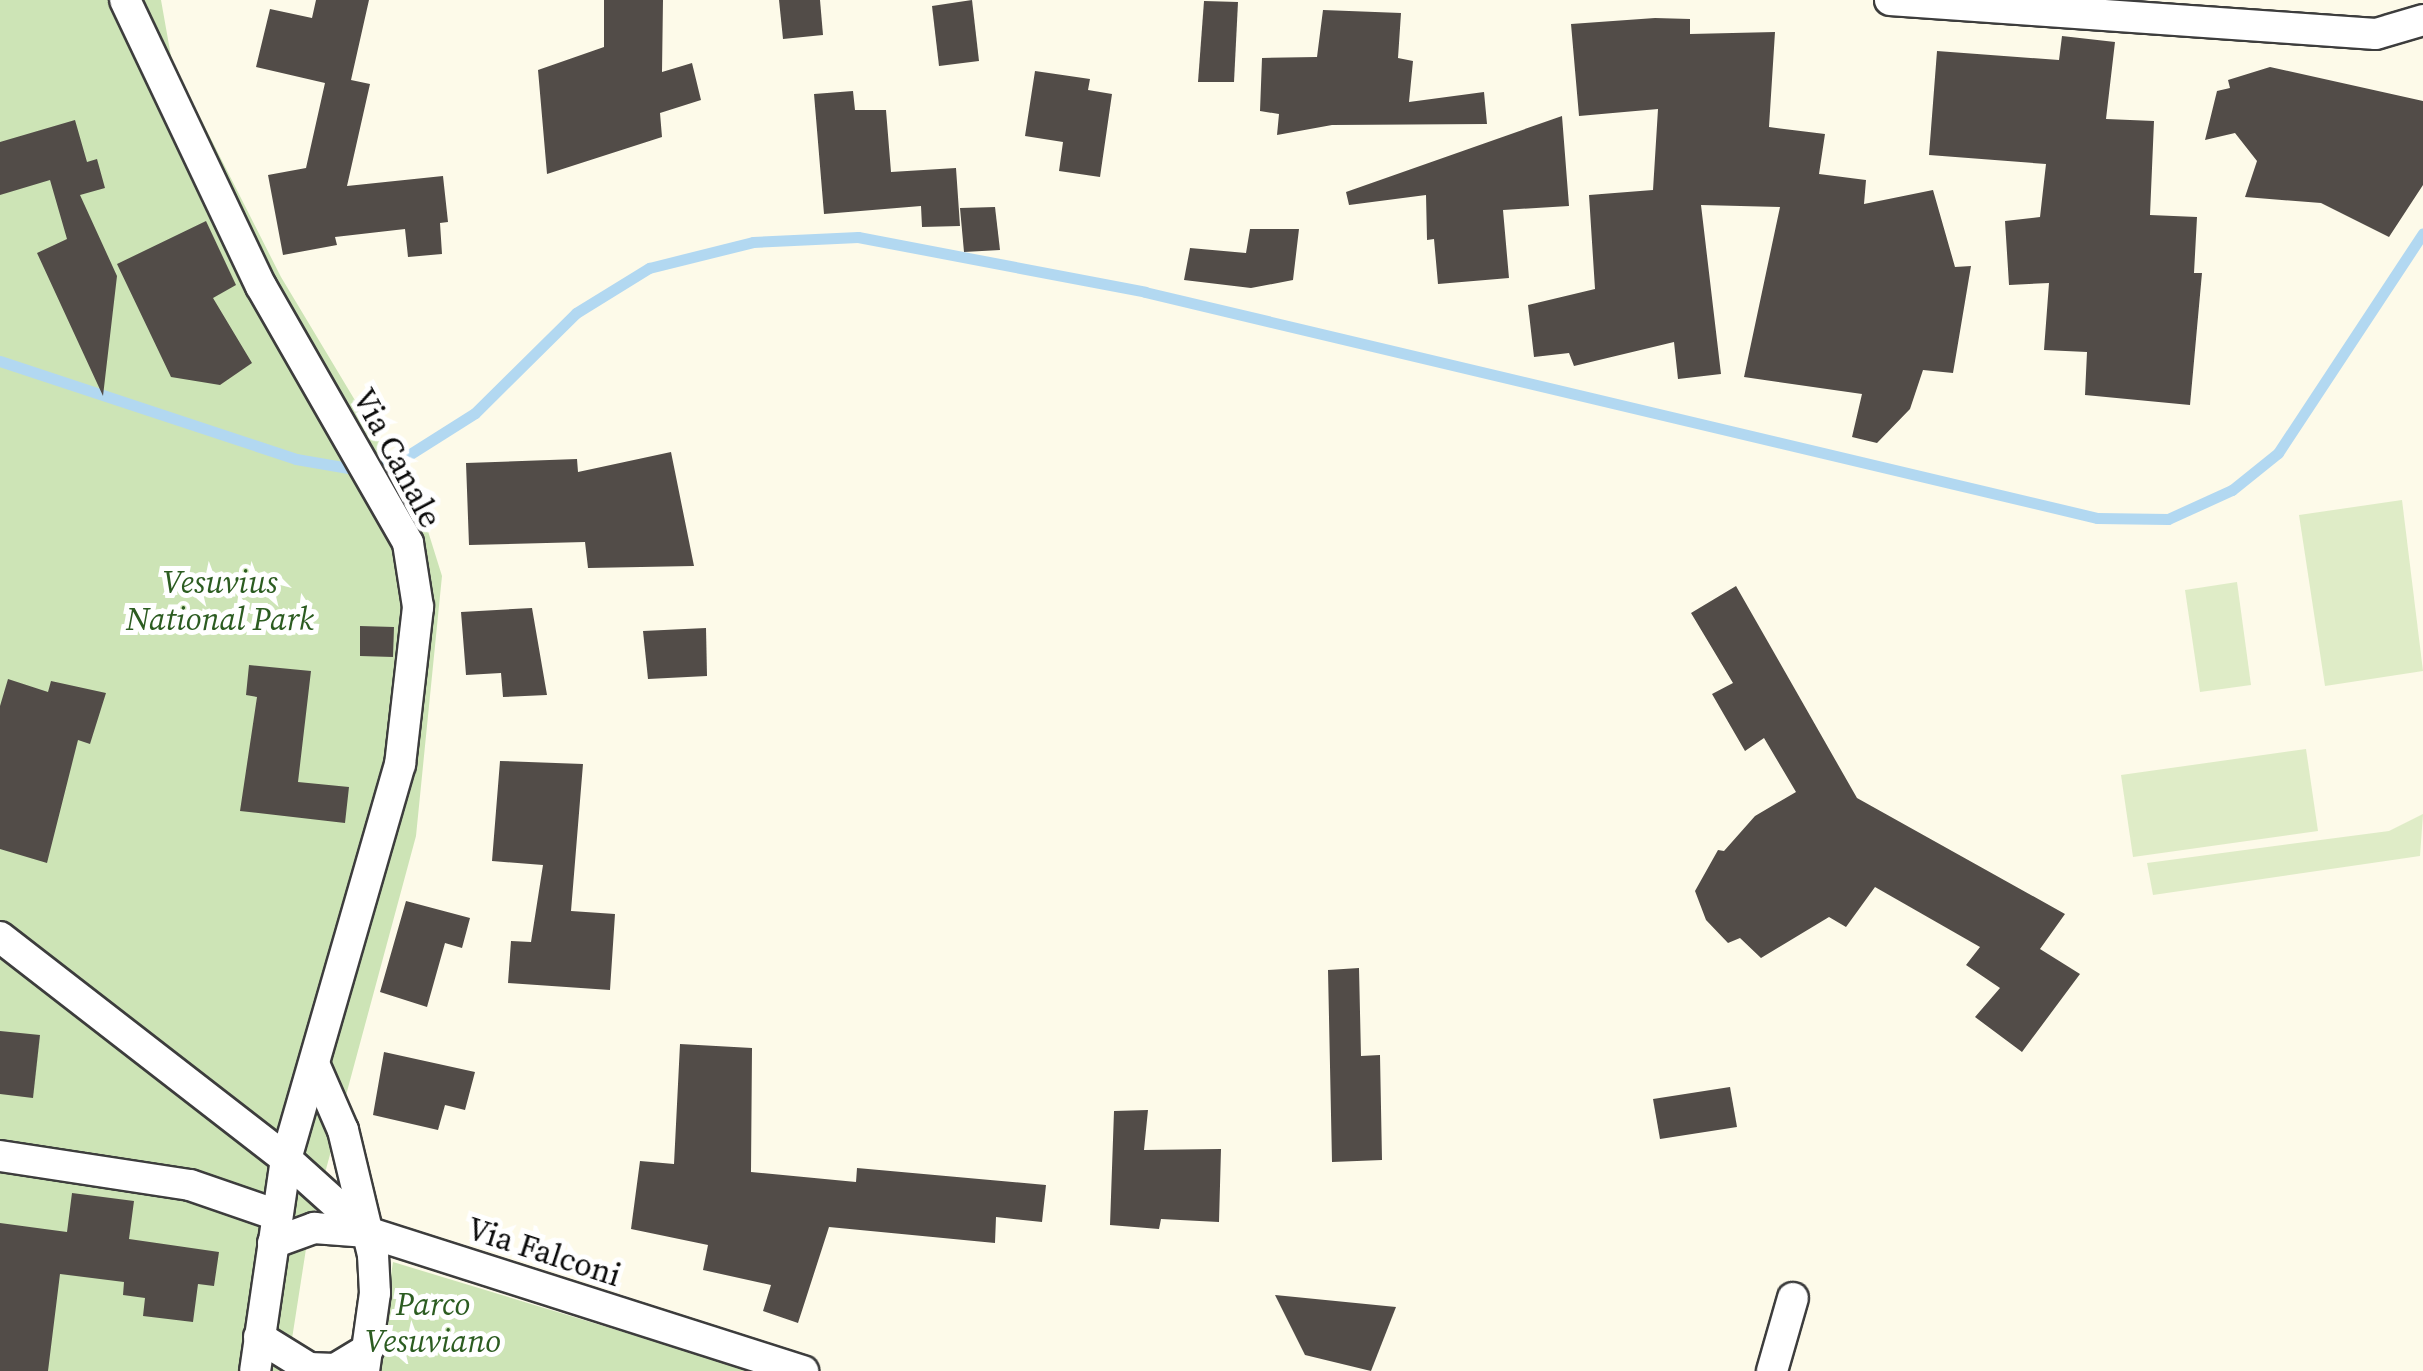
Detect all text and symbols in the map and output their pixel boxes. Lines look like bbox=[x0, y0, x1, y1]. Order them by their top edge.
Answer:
street label: Via Canale bbox=[344, 382, 450, 534]
park label: Vesuvius National Park bbox=[126, 564, 314, 639]
street label: Via Falconi bbox=[462, 1209, 626, 1295]
park label: Parco Vesuviano bbox=[365, 1286, 501, 1361]

